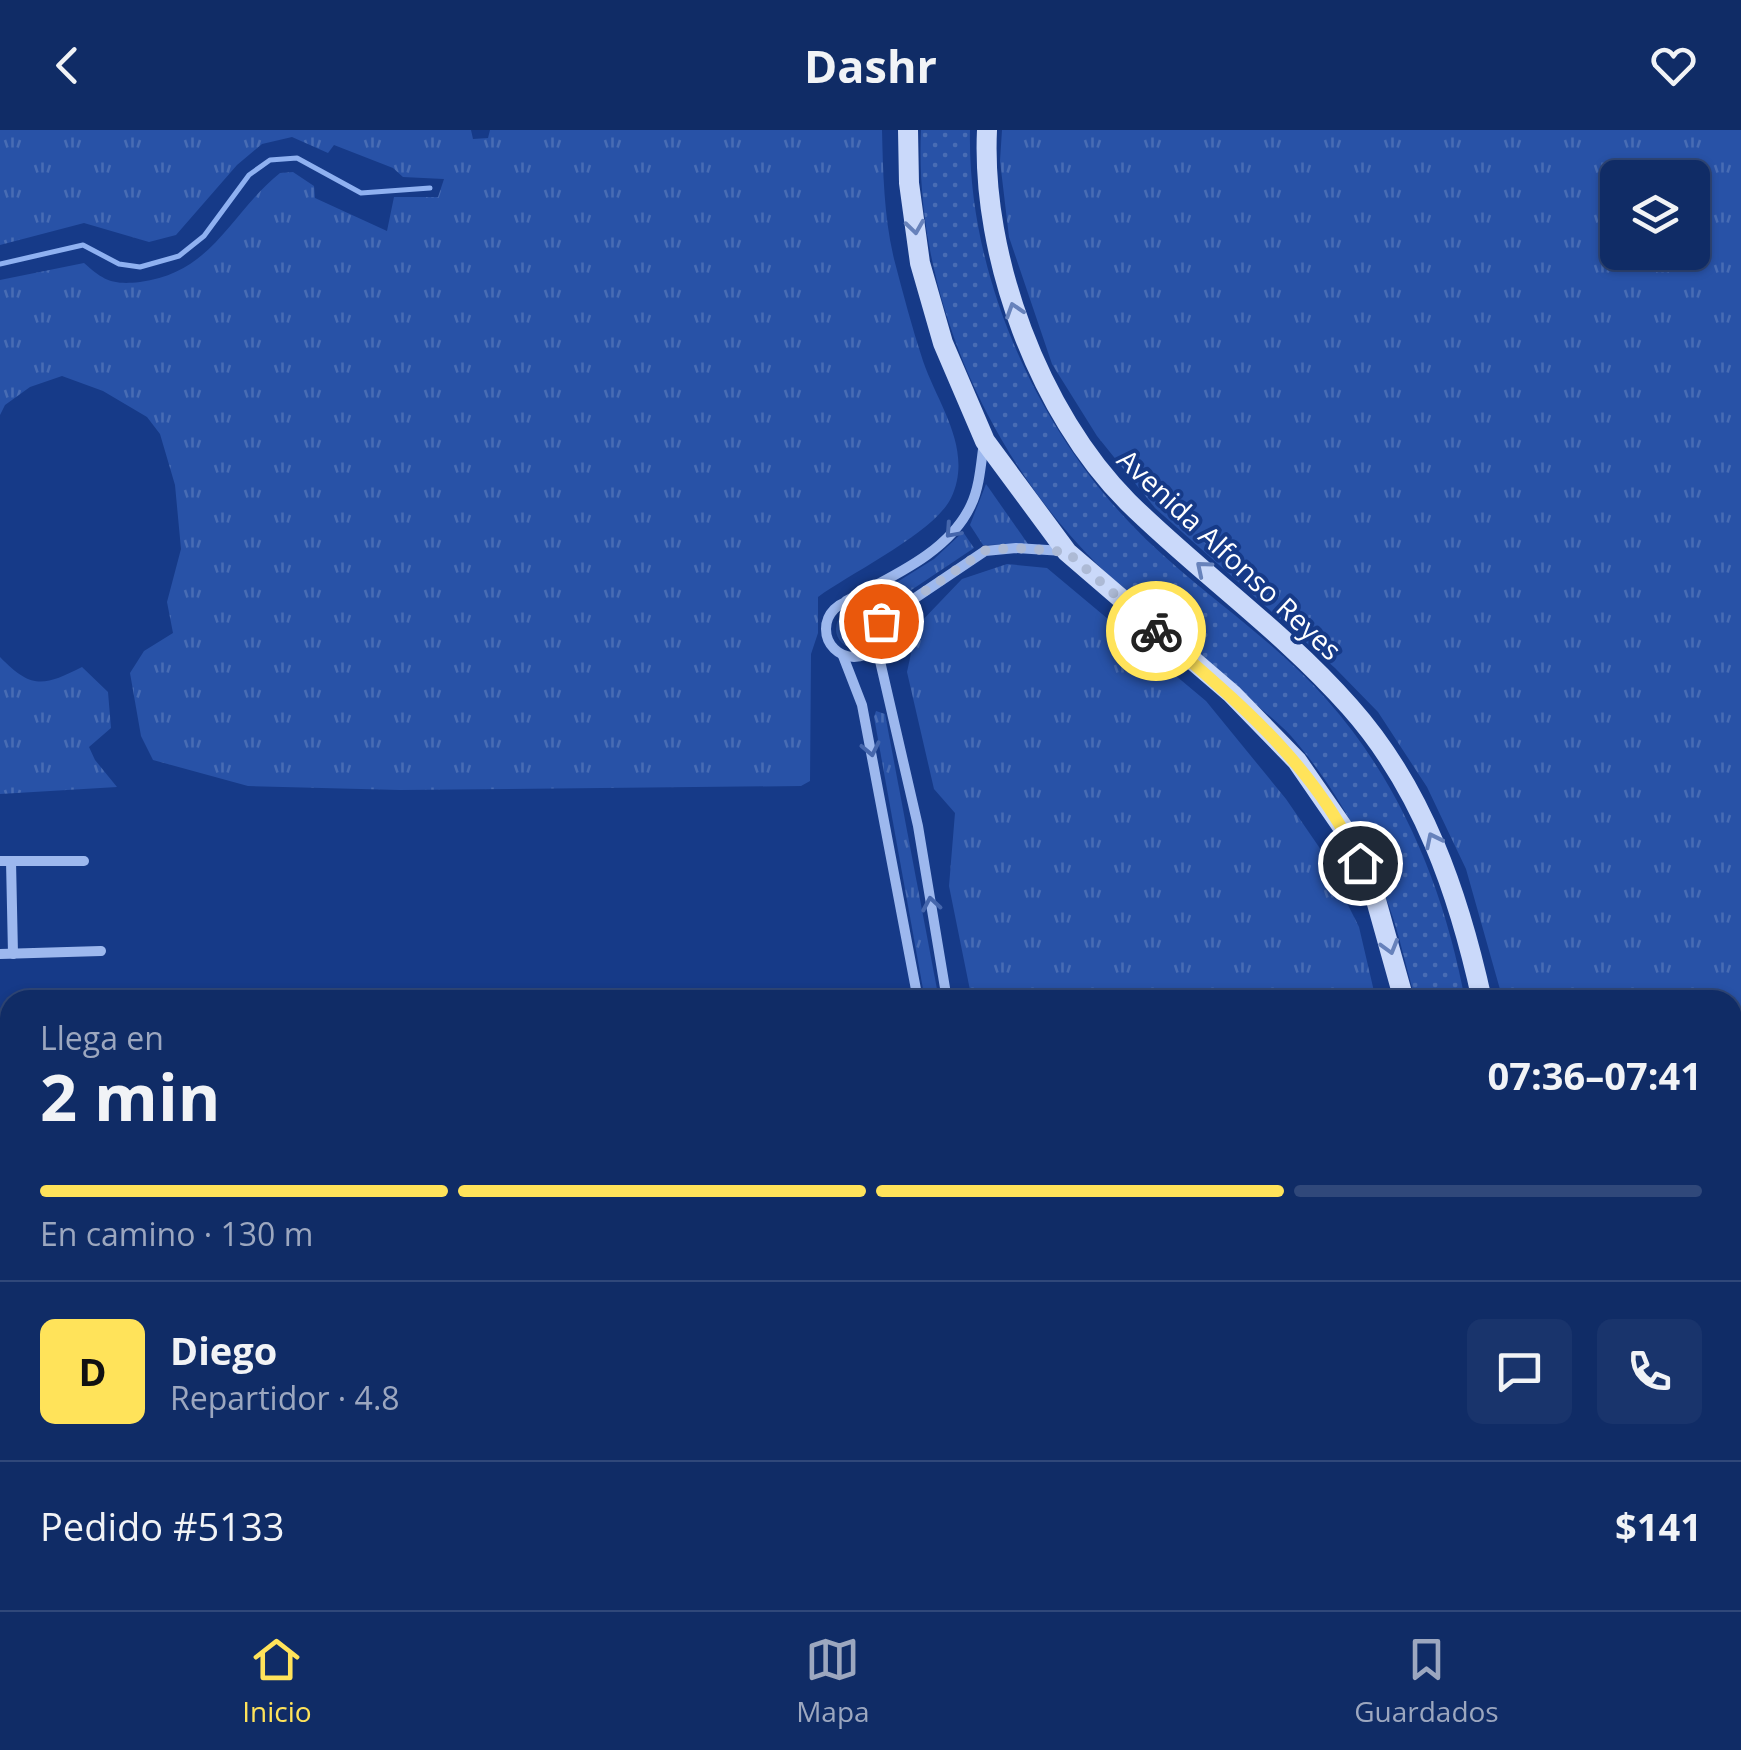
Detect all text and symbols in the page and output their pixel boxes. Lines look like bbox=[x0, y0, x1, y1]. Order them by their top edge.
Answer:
text: Dashr bbox=[804, 35, 937, 96]
icon: back bbox=[40, 38, 95, 93]
icon: heart bbox=[1646, 38, 1701, 93]
map controls bbox=[1600, 160, 1710, 270]
button: layers bbox=[1600, 160, 1710, 270]
one-way arrow bbox=[904, 219, 925, 235]
one-way arrow bbox=[1006, 302, 1026, 319]
street label: Avenida Alfonso Reyes bbox=[1110, 440, 1350, 668]
one-way arrow bbox=[946, 519, 964, 537]
one-way arrow bbox=[1196, 562, 1215, 580]
pin bbox=[839, 579, 924, 664]
courier bbox=[1106, 581, 1206, 681]
icon: bag bbox=[854, 594, 909, 649]
icon: bike bbox=[1129, 604, 1184, 659]
one-way arrow bbox=[859, 740, 880, 757]
pin bbox=[1318, 821, 1403, 906]
one-way arrow bbox=[1426, 833, 1445, 851]
icon: home bbox=[1333, 836, 1388, 891]
one-way arrow bbox=[921, 896, 942, 912]
one-way arrow bbox=[1378, 938, 1399, 955]
text: Llega en bbox=[40, 1016, 164, 1059]
text: 07:36–07:41 bbox=[1488, 1049, 1702, 1101]
text: 2 min bbox=[40, 1052, 220, 1140]
text: En camino · 130 m bbox=[40, 1212, 313, 1255]
button: chat bbox=[1467, 1319, 1572, 1424]
button: phone bbox=[1597, 1319, 1702, 1424]
text: Diego bbox=[170, 1324, 277, 1376]
text: D bbox=[78, 1345, 107, 1397]
text: Repartidor · 4.8 bbox=[170, 1376, 400, 1419]
text: Pedido #5133 bbox=[40, 1500, 284, 1552]
text: $141 bbox=[1615, 1500, 1702, 1552]
tab: Inicio bbox=[242, 1632, 312, 1730]
tab: Mapa bbox=[796, 1632, 870, 1730]
tab: Guardados bbox=[1354, 1632, 1499, 1730]

